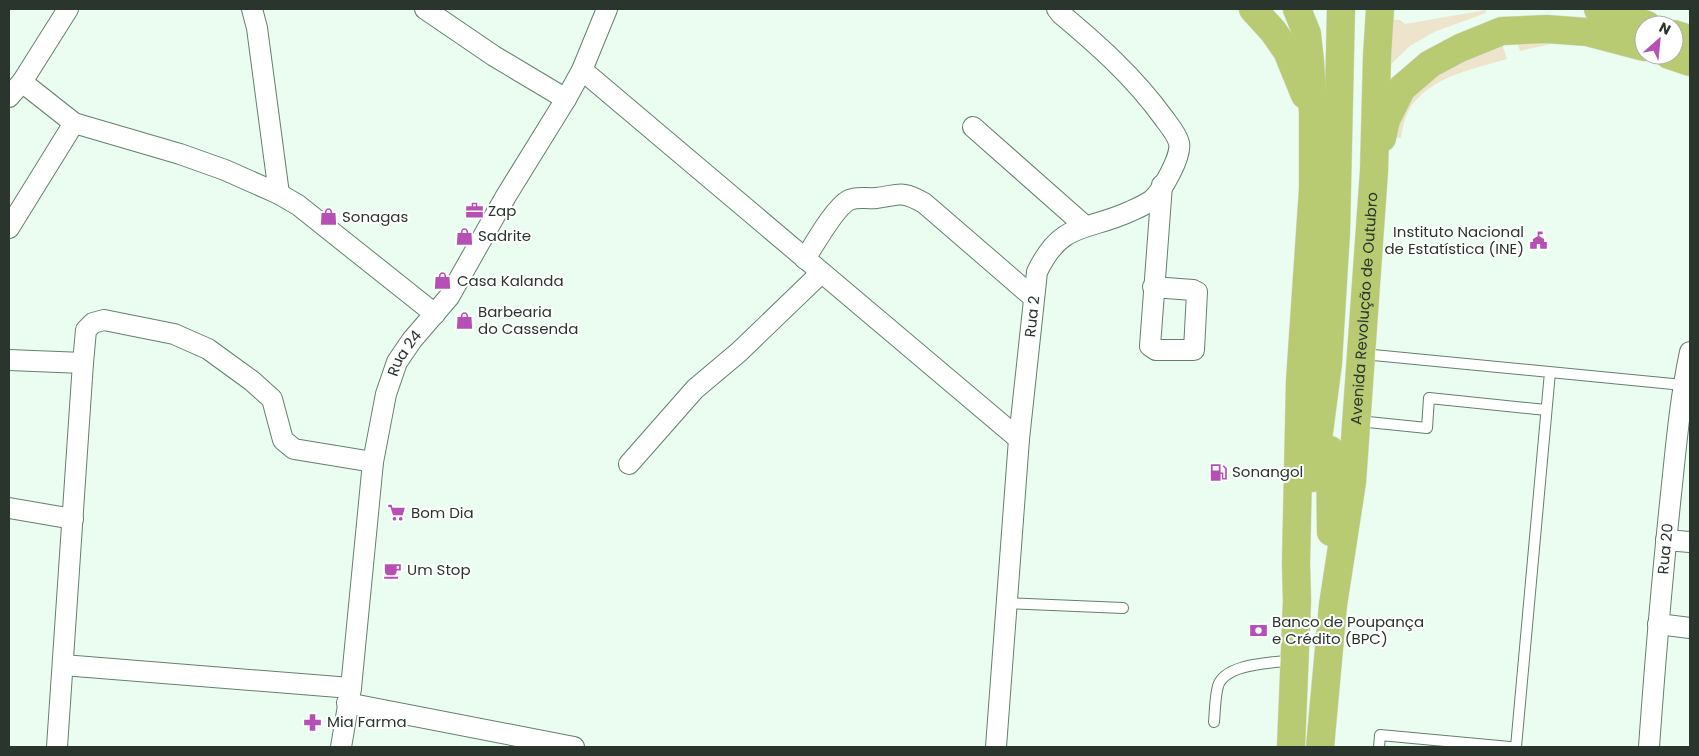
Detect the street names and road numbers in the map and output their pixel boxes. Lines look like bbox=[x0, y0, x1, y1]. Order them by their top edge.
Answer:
street label: Avenida Revolução de Outubro bbox=[1345, 191, 1382, 426]
street label: Rua 2 bbox=[1019, 295, 1044, 338]
street label: Rua 24 bbox=[382, 325, 426, 379]
street label: Rua 20 bbox=[1652, 522, 1678, 575]

